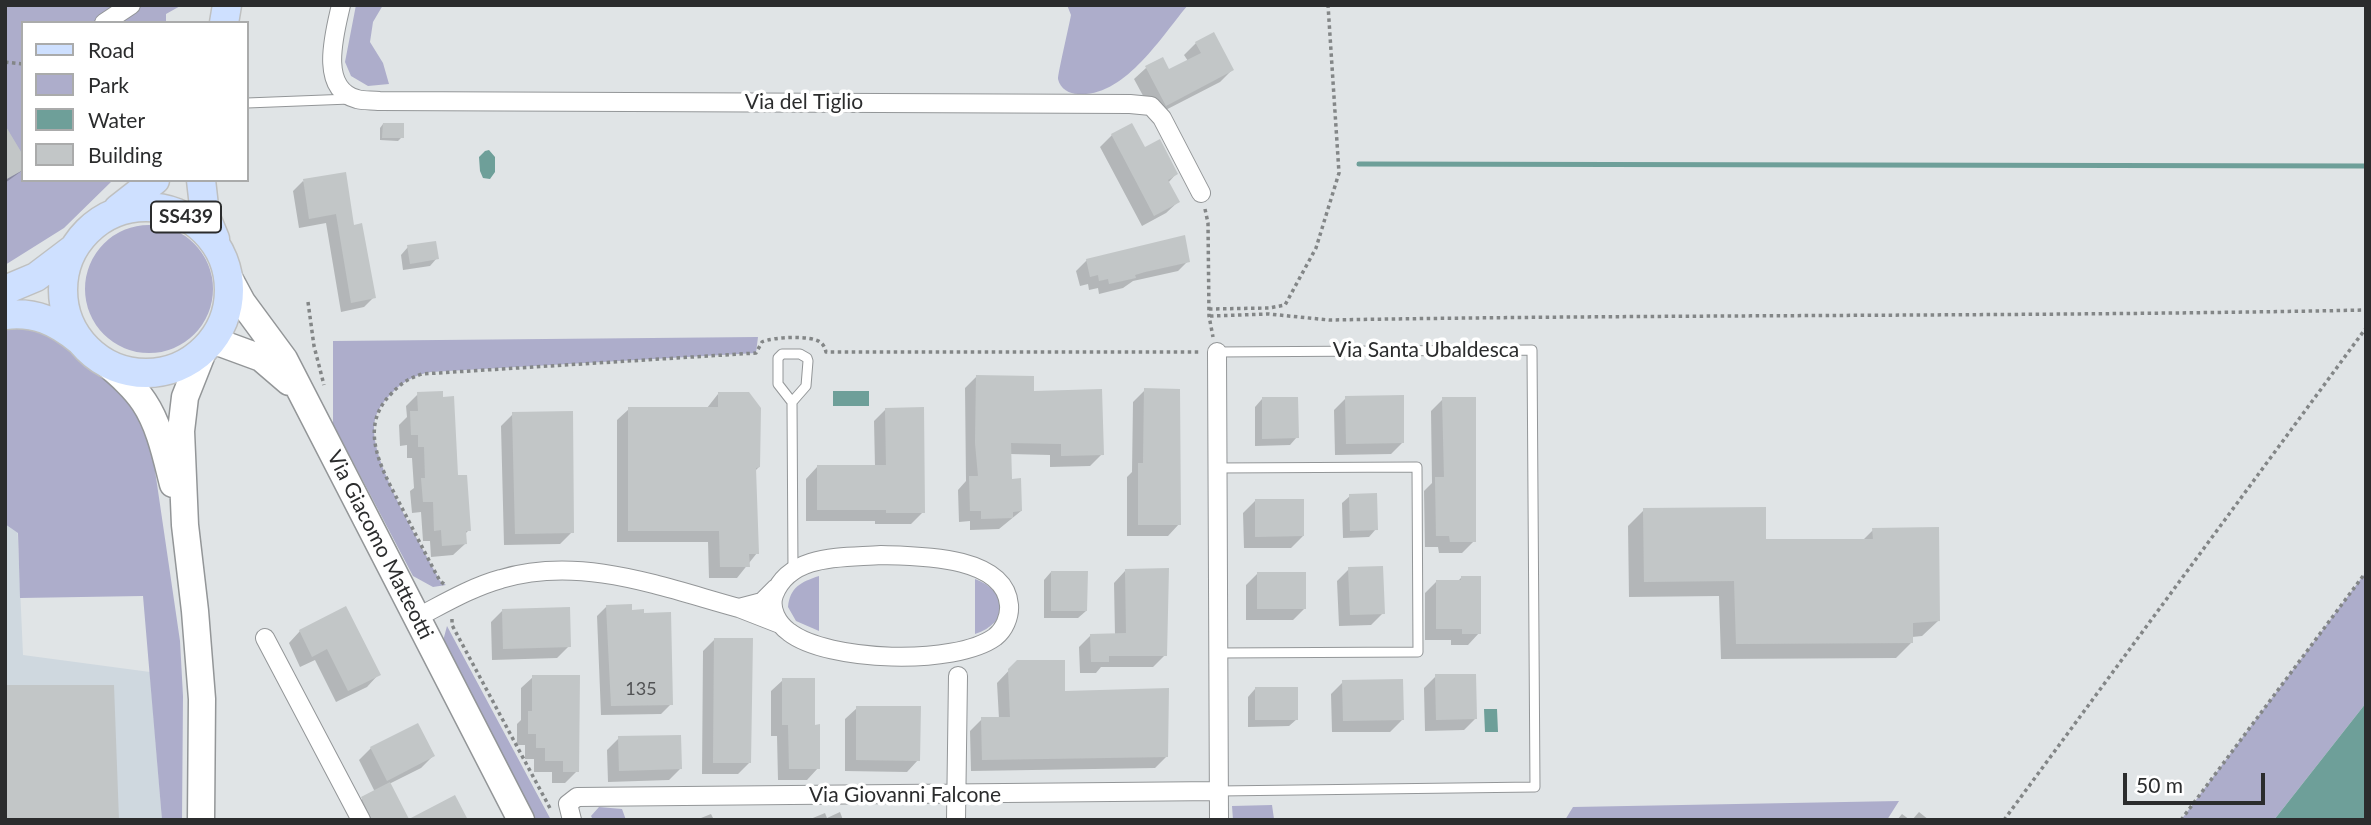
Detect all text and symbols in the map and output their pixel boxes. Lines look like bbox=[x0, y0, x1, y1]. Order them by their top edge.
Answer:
legend bbox=[21, 21, 248, 182]
text: Road bbox=[88, 37, 135, 62]
text: Park bbox=[88, 72, 129, 97]
street label: Via del Tiglio bbox=[745, 89, 863, 115]
text: Water bbox=[88, 107, 145, 132]
text: Building bbox=[88, 142, 163, 167]
road number: SS439 bbox=[151, 202, 221, 232]
street label: Via Santa Ubaldesca bbox=[1333, 337, 1519, 363]
street label: Via Giacomo Matteotti bbox=[322, 447, 438, 643]
house number: 135 bbox=[625, 678, 657, 700]
scale bar bbox=[2126, 758, 2268, 802]
text: 50 m bbox=[2136, 772, 2183, 797]
street label: Via Giovanni Falcone bbox=[809, 782, 1001, 808]

